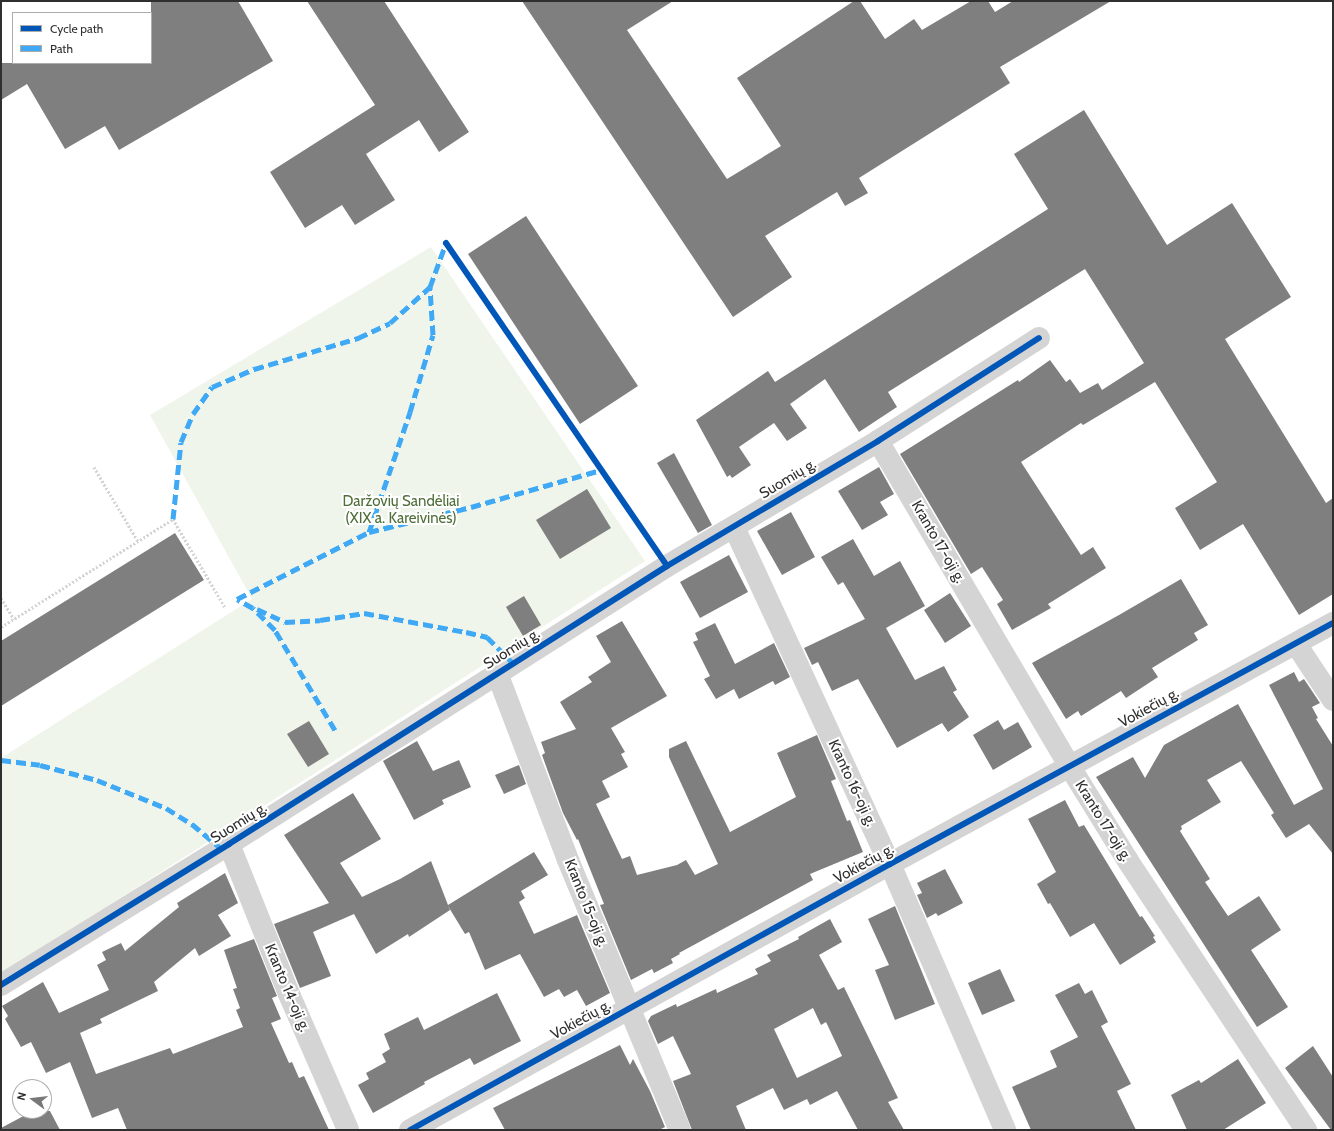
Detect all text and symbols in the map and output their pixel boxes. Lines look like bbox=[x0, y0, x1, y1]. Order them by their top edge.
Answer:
legend bbox=[12, 12, 152, 64]
text: Cycle path bbox=[50, 21, 103, 36]
text: Path bbox=[50, 41, 73, 56]
street label: Suomių g. bbox=[756, 455, 820, 503]
park label: Daržovių Sandėliai (XIX a. Kareivinės) bbox=[343, 492, 459, 527]
street label: Kranto 17-oji g. bbox=[907, 498, 969, 586]
street label: Suomių g. bbox=[481, 625, 543, 673]
street label: Vokiečių g. bbox=[1116, 684, 1182, 732]
street label: Kranto 16-oji g. bbox=[824, 737, 880, 829]
street label: Kranto 17-oji g. bbox=[1071, 777, 1135, 865]
street label: Suomių g. bbox=[208, 799, 270, 847]
street label: Vokiečių g. bbox=[831, 840, 897, 888]
street label: Kranto 15-oji g. bbox=[560, 856, 612, 950]
street label: Kranto 14-oji g. bbox=[260, 941, 314, 1035]
street label: Vokiečių g. bbox=[548, 996, 614, 1044]
north arrow bbox=[12, 1079, 52, 1119]
text: N bbox=[14, 1091, 29, 1102]

